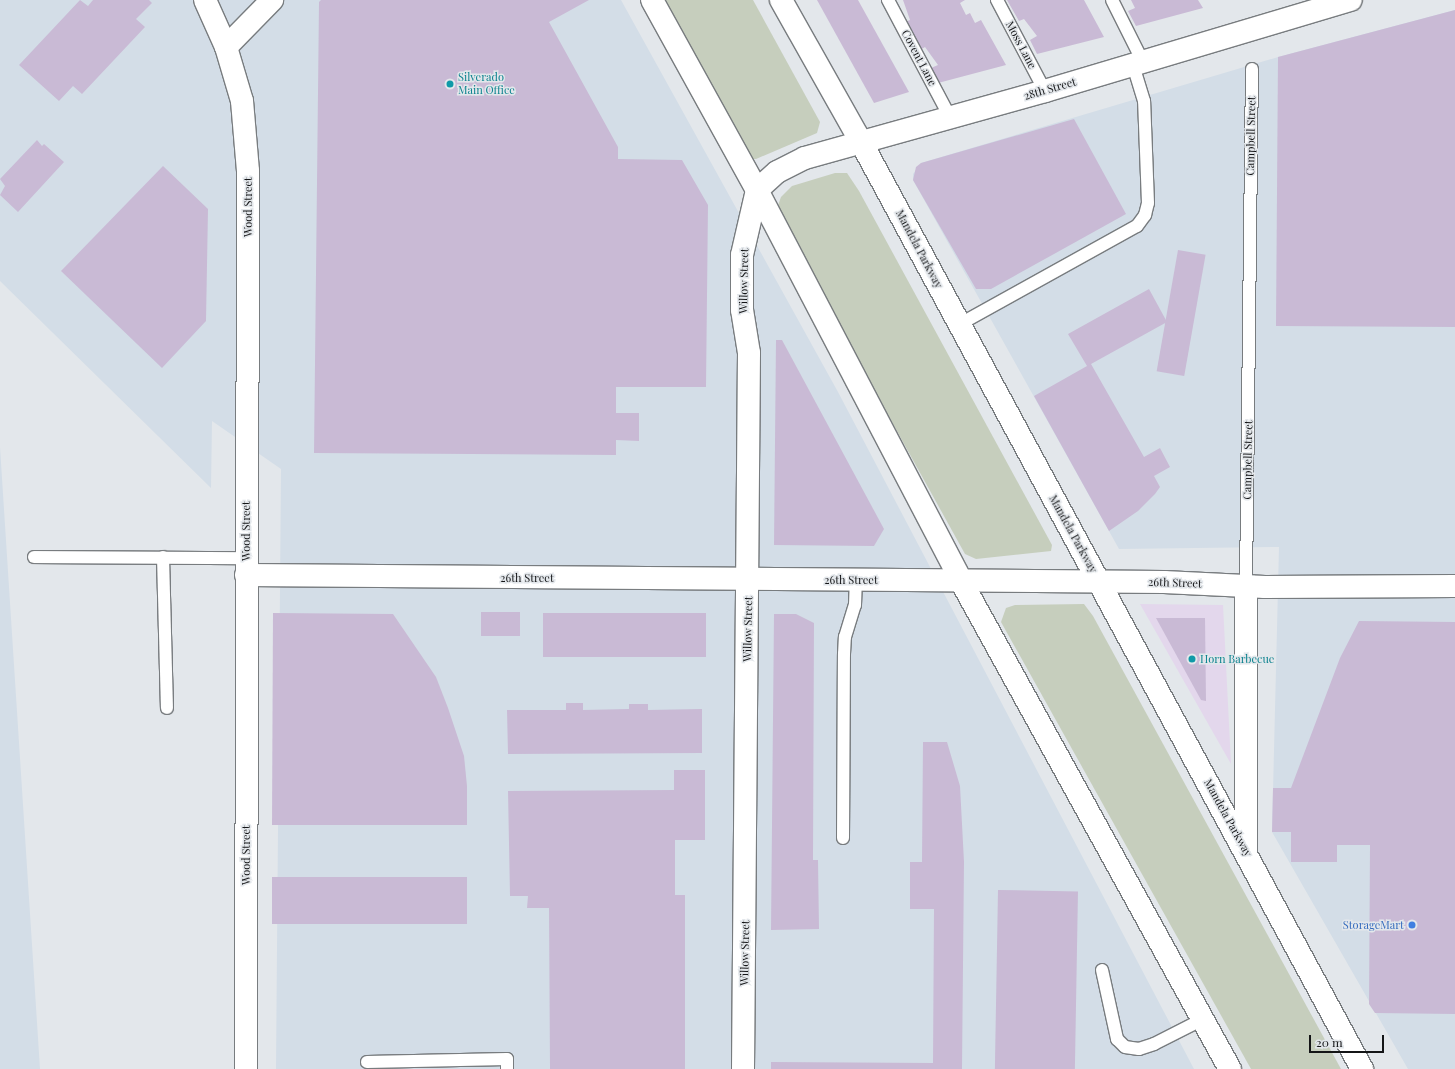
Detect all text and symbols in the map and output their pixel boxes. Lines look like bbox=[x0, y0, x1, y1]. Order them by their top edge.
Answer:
street label: Moss Lane bbox=[1003, 19, 1039, 71]
street label: Covent Lane bbox=[899, 28, 939, 88]
place label: Silverado Main Office bbox=[458, 71, 515, 97]
street label: 28th Street bbox=[1022, 75, 1078, 103]
marker: Silverado Main Office bbox=[445, 79, 455, 89]
street label: Campbell Street bbox=[1244, 96, 1258, 176]
street label: Wood Street bbox=[241, 177, 255, 237]
street label: Mandela Parkway bbox=[893, 208, 945, 290]
street label: Willow Street bbox=[737, 248, 751, 314]
street label: Campbell Street bbox=[1241, 420, 1255, 500]
street label: Mandela Parkway bbox=[1046, 493, 1100, 575]
street label: Wood Street bbox=[239, 501, 253, 561]
street label: 26th Street bbox=[500, 571, 554, 585]
street label: 26th Street bbox=[824, 573, 878, 587]
street label: 26th Street bbox=[1148, 575, 1202, 591]
street label: Willow Street bbox=[741, 596, 755, 662]
place label: Horn Barbecue bbox=[1200, 652, 1274, 666]
marker: Horn Barbecue bbox=[1187, 654, 1197, 664]
street label: Mandela Parkway bbox=[1201, 777, 1255, 859]
street label: Wood Street bbox=[239, 825, 253, 885]
place label: StorageMart bbox=[1343, 918, 1404, 932]
street label: Willow Street bbox=[738, 920, 752, 986]
marker: StorageMart bbox=[1407, 920, 1417, 930]
scale bar bbox=[1311, 1027, 1386, 1053]
text: 20 m bbox=[1316, 1034, 1343, 1050]

